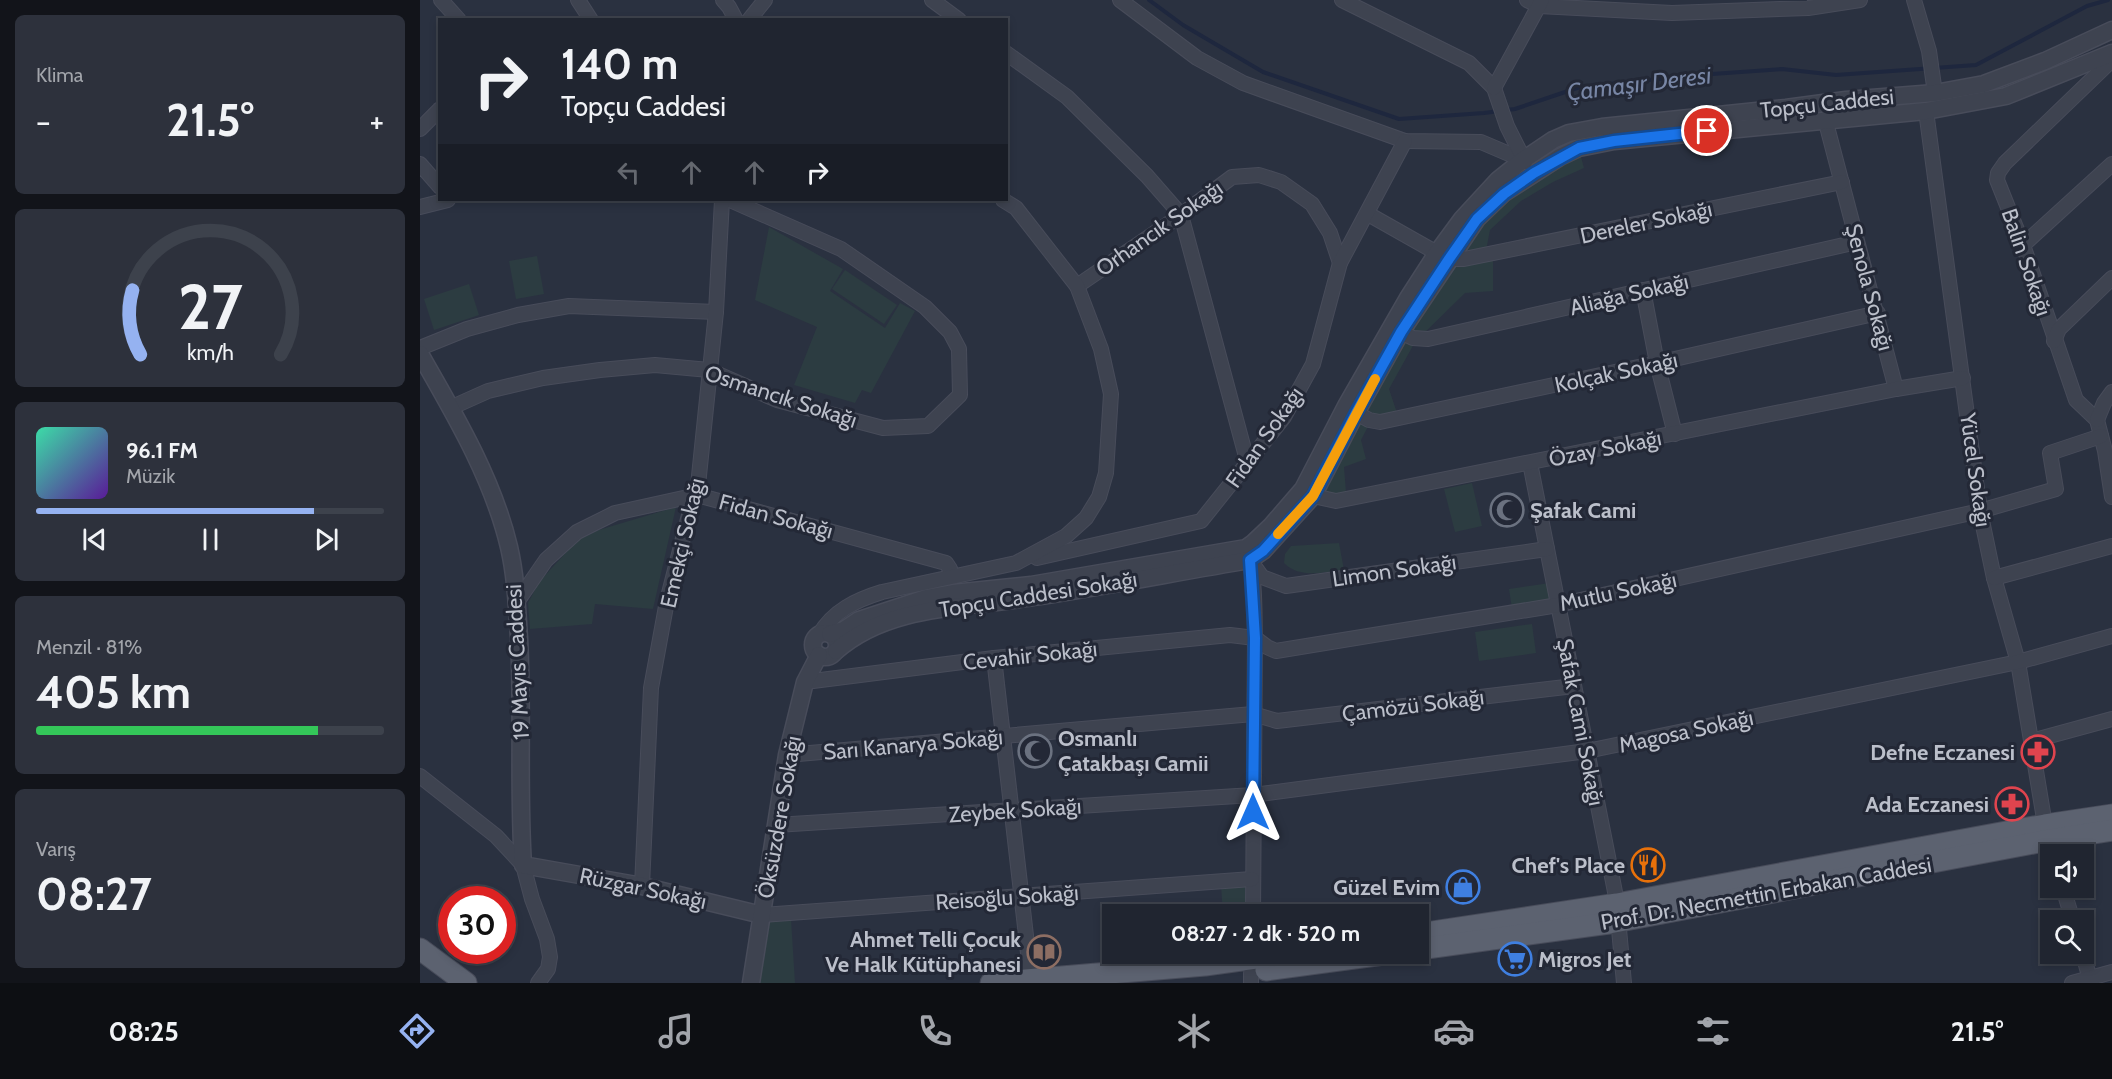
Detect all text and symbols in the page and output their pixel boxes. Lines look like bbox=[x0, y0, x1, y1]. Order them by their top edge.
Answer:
text: 140 m bbox=[561, 38, 678, 90]
icon: right bbox=[462, 42, 540, 120]
water label: Çamaşır Deresi bbox=[1565, 60, 1714, 107]
text: Klima bbox=[36, 63, 83, 87]
street label: Topçu Caddesi bbox=[1759, 83, 1895, 124]
text: Topçu Caddesi bbox=[561, 90, 726, 123]
text: 21.5° bbox=[166, 93, 254, 147]
text: − bbox=[36, 101, 51, 141]
text: + bbox=[369, 101, 384, 141]
pin bbox=[1681, 105, 1732, 156]
icon: arrive bbox=[1690, 114, 1723, 147]
icon: left bbox=[612, 156, 645, 189]
icon: ahead bbox=[675, 156, 708, 189]
icon: ahead bbox=[738, 156, 771, 189]
icon: right bbox=[801, 156, 834, 189]
street label: Orhancık Sokağı bbox=[1091, 175, 1228, 282]
street label: Dereler Sokağı bbox=[1578, 195, 1715, 250]
street label: Balin Sokağı bbox=[1996, 205, 2057, 319]
street label: Şenola Sokağı bbox=[1840, 221, 1899, 353]
street label: Aliağa Sokağı bbox=[1567, 268, 1691, 321]
text: 27 bbox=[178, 269, 243, 345]
text: km/h bbox=[187, 339, 233, 365]
street label: Kolçak Sokağı bbox=[1552, 346, 1680, 399]
street label: Osmancık Sokağı bbox=[701, 359, 860, 434]
street label: Fidan Sokağı bbox=[1220, 382, 1309, 493]
street label: Yücel Sokağı bbox=[1954, 410, 1997, 529]
street label: Özay Sokağı bbox=[1546, 424, 1664, 473]
text: 96.1 FM bbox=[126, 437, 198, 464]
text: Müzik bbox=[126, 464, 175, 488]
street label: Emekçi Sokağı bbox=[654, 476, 711, 611]
street label: Fidan Sokağı bbox=[716, 488, 836, 545]
mosque icon: Şafak Cami bbox=[1489, 492, 1525, 528]
place label: Şafak Cami bbox=[1530, 497, 1636, 524]
icon: previous bbox=[78, 523, 111, 556]
icon: pause bbox=[194, 523, 227, 556]
icon: next bbox=[310, 523, 343, 556]
street label: Limon Sokağı bbox=[1330, 548, 1458, 593]
street label: Topçu Caddesi Sokağı bbox=[937, 566, 1139, 623]
street label: Mutlu Sokağı bbox=[1557, 566, 1679, 617]
street label: 19 Mayıs Caddesi bbox=[500, 583, 535, 741]
text: Menzil · 81% bbox=[36, 635, 142, 659]
street label: Cevahir Sokağı bbox=[961, 635, 1099, 676]
street label: Şafak Cami Sokağı bbox=[1551, 636, 1610, 808]
text: 405 km bbox=[36, 665, 191, 719]
street label: Çamözü Sokağı bbox=[1340, 683, 1486, 728]
street label: Magosa Sokağı bbox=[1616, 704, 1756, 759]
street label: Sarı Kanarya Sokağı bbox=[822, 723, 1004, 766]
place label: Osmanlı Çatakbaşı Camii bbox=[1058, 725, 1208, 777]
mosque icon: Osmanlı Çatakbaşı Camii bbox=[1017, 733, 1053, 769]
street label: Öksüzdere Sokağı bbox=[752, 734, 807, 901]
pharmacy icon: Defne Eczanesi bbox=[2020, 734, 2056, 770]
place label: Defne Eczanesi bbox=[1870, 739, 2015, 766]
position arrow bbox=[1221, 780, 1285, 844]
pharmacy icon: Ada Eczanesi bbox=[1994, 786, 2030, 822]
place label: Ada Eczanesi bbox=[1865, 791, 1989, 818]
street label: Zeybek Sokağı bbox=[948, 792, 1082, 829]
text: Varış bbox=[36, 837, 76, 861]
map controls bbox=[2040, 844, 2094, 964]
button: sound bbox=[2040, 844, 2094, 898]
restaurant icon: Chef's Place bbox=[1630, 847, 1666, 883]
street label: Prof. Dr. Necmettin Erbakan Caddesi bbox=[1599, 851, 1934, 936]
place label: Chef's Place bbox=[1512, 852, 1625, 879]
street label: Rüzgar Sokağı bbox=[577, 862, 709, 915]
text: 08:27 bbox=[36, 867, 152, 921]
shop icon: Güzel Evim bbox=[1445, 869, 1481, 905]
place label: Güzel Evim bbox=[1333, 874, 1440, 901]
street label: Reisoğlu Sokağı bbox=[935, 879, 1080, 916]
speed limit sign: 30 bbox=[438, 886, 516, 964]
button: search bbox=[2040, 910, 2094, 964]
text: 08:27 · 2 dk · 520 m bbox=[1171, 920, 1360, 947]
place label: Ahmet Telli Çocuk Ve Halk Kütüphanesi bbox=[825, 926, 1021, 978]
library icon: Ahmet Telli Çocuk Ve Halk Kütüphanesi bbox=[1026, 934, 1062, 970]
supermarket icon: Migros Jet bbox=[1497, 941, 1533, 977]
place label: Migros Jet bbox=[1538, 946, 1632, 973]
icon: directions bbox=[396, 1010, 438, 1052]
icon: music bbox=[655, 1010, 697, 1052]
icon: phone bbox=[914, 1010, 956, 1052]
icon: climate bbox=[1173, 1010, 1215, 1052]
icon: car bbox=[1433, 1010, 1475, 1052]
icon: filters bbox=[1692, 1010, 1734, 1052]
text: 08:25 bbox=[109, 1015, 179, 1048]
text: 21.5° bbox=[1951, 1015, 2003, 1048]

